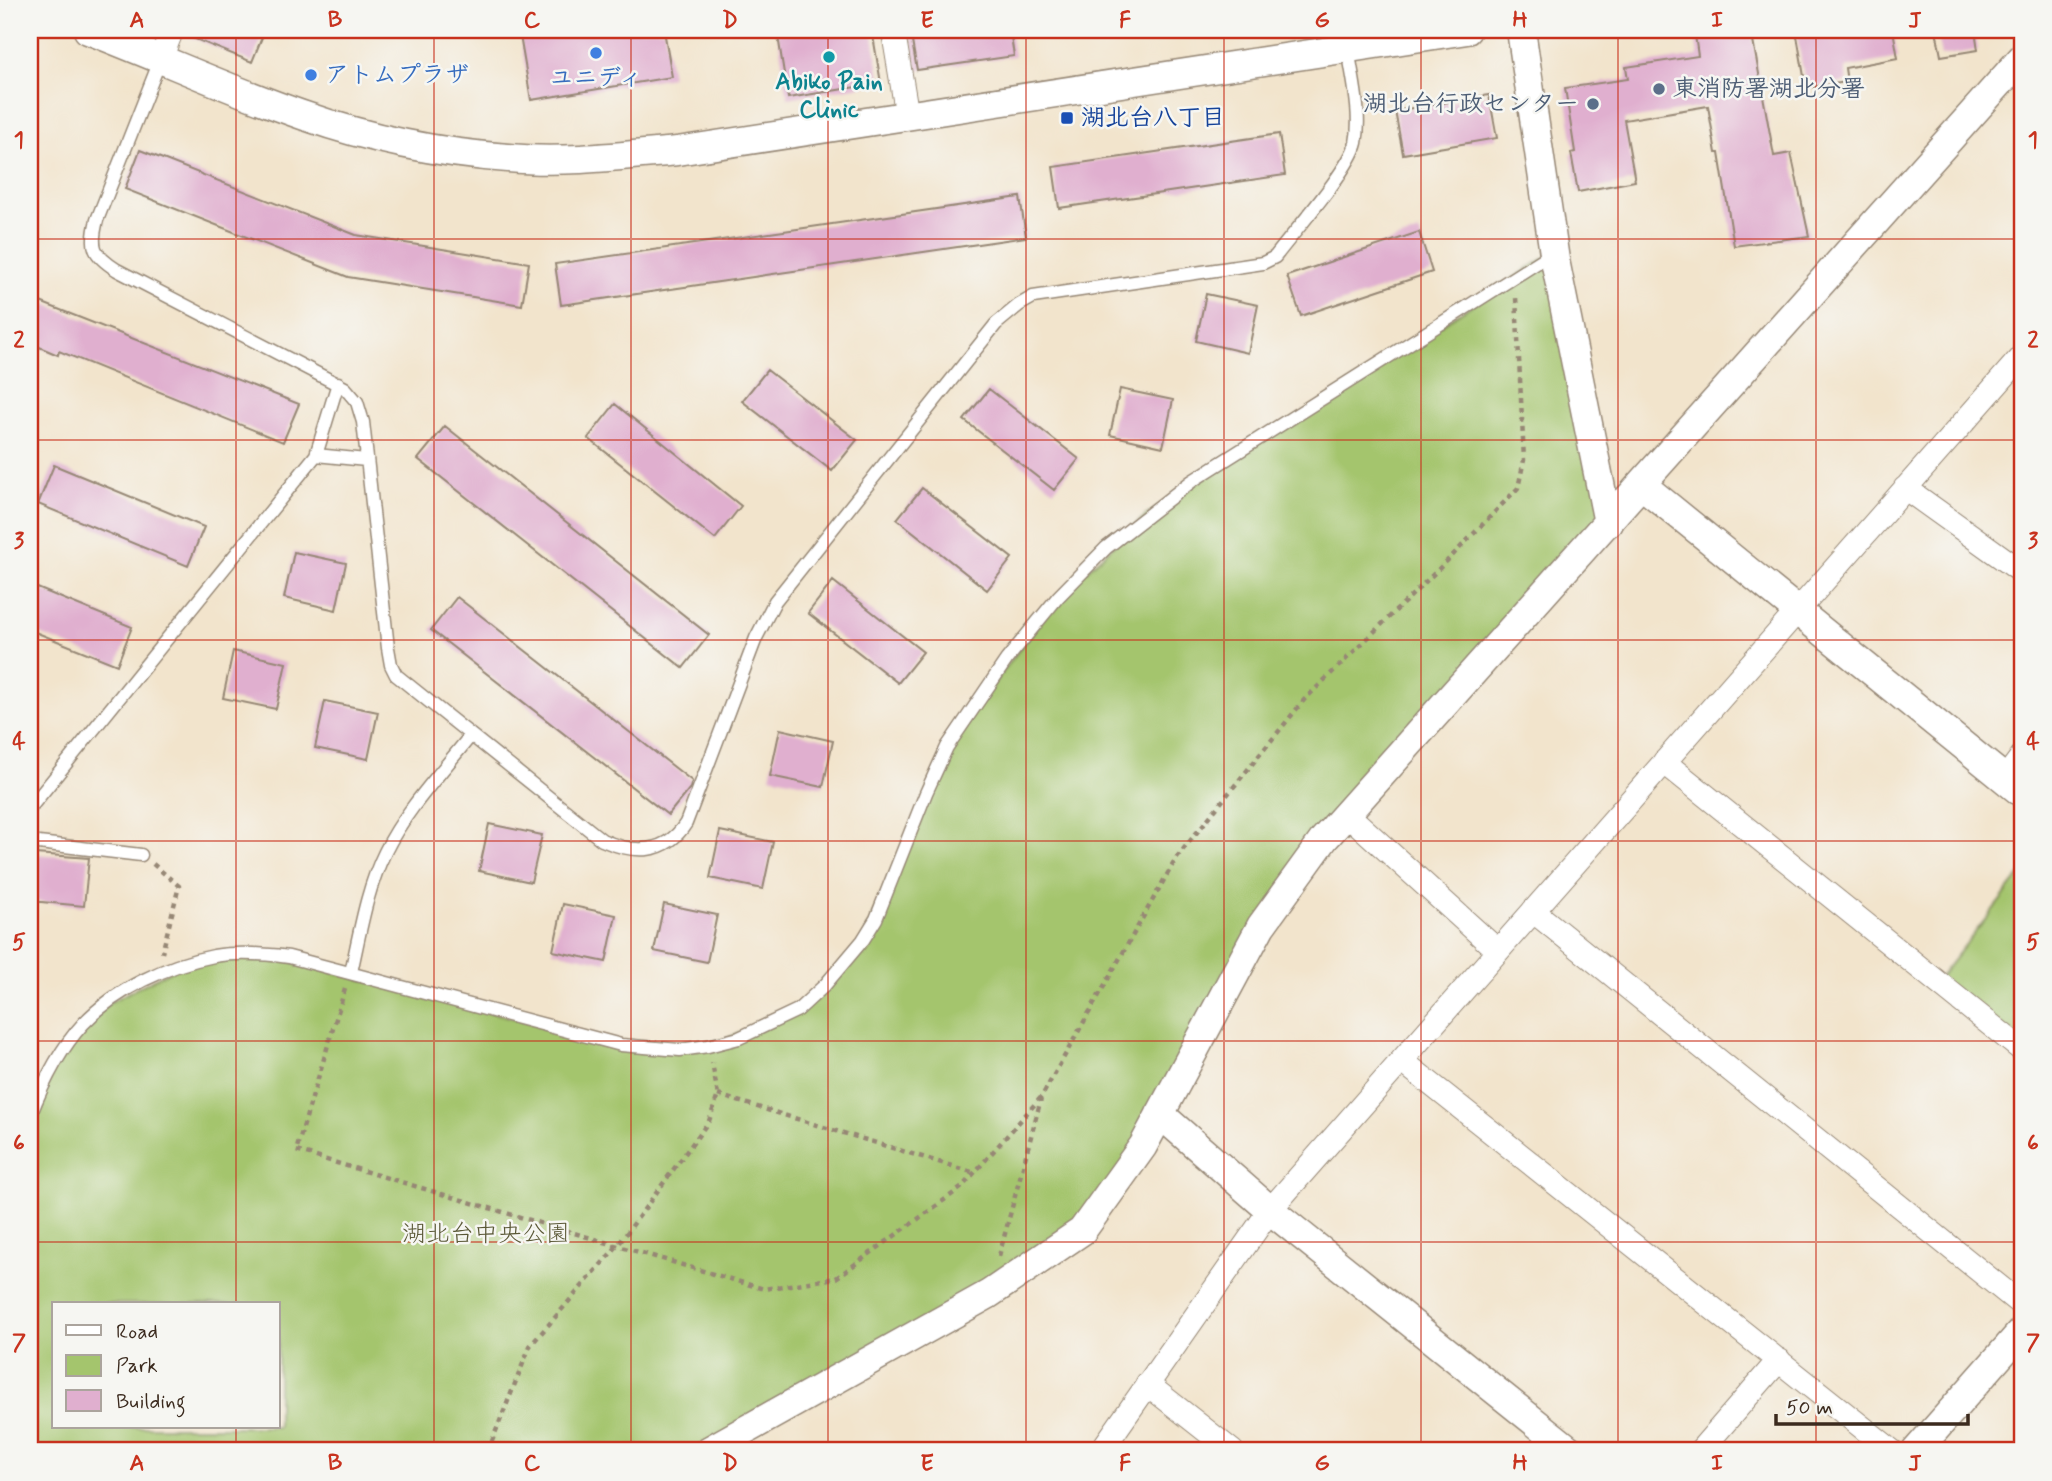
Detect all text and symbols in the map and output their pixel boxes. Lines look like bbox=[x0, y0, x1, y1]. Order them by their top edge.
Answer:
text: A bbox=[129, 6, 145, 36]
text: B bbox=[328, 6, 343, 36]
text: C bbox=[524, 6, 541, 36]
text: D bbox=[722, 6, 738, 36]
text: E bbox=[920, 6, 934, 36]
text: F bbox=[1119, 6, 1131, 36]
text: G bbox=[1314, 6, 1330, 36]
text: H bbox=[1512, 6, 1528, 36]
text: I bbox=[1711, 6, 1723, 36]
text: J bbox=[1908, 6, 1922, 36]
marker: ユニディ bbox=[588, 45, 604, 61]
marker: Abiko Pain Clinic bbox=[821, 49, 837, 65]
place label: アトムプラザ bbox=[325, 60, 469, 91]
place label: ユニディ bbox=[549, 63, 643, 94]
marker: アトムプラザ bbox=[303, 67, 319, 83]
place label: Abiko Pain Clinic bbox=[775, 67, 883, 126]
place label: 東消防署湖北分署 bbox=[1673, 74, 1865, 105]
marker: 東消防署湖北分署 bbox=[1651, 81, 1667, 97]
place label: 湖北台行政センター bbox=[1363, 89, 1579, 120]
marker: 湖北台行政センター bbox=[1585, 96, 1601, 112]
place label: 湖北台八丁目 bbox=[1081, 103, 1225, 134]
marker: 湖北台八丁目 bbox=[1059, 110, 1075, 126]
text: 1 bbox=[14, 126, 24, 156]
text: 1 bbox=[2028, 126, 2038, 156]
text: 2 bbox=[13, 326, 25, 356]
text: 2 bbox=[2027, 326, 2039, 356]
text: 3 bbox=[14, 527, 25, 557]
text: 3 bbox=[2028, 527, 2039, 557]
text: 4 bbox=[12, 727, 26, 757]
text: 4 bbox=[2026, 727, 2040, 757]
text: 5 bbox=[12, 928, 26, 958]
text: 5 bbox=[2026, 928, 2040, 958]
text: 6 bbox=[13, 1129, 25, 1159]
text: 6 bbox=[2027, 1129, 2039, 1159]
park label: 湖北台中央公園 bbox=[402, 1219, 570, 1250]
legend bbox=[52, 1302, 280, 1428]
text: Road bbox=[116, 1318, 158, 1346]
text: 7 bbox=[12, 1329, 26, 1359]
text: 7 bbox=[2026, 1329, 2040, 1359]
text: Park bbox=[116, 1352, 158, 1380]
scale bar bbox=[1776, 1383, 1968, 1427]
text: Building bbox=[116, 1388, 186, 1418]
text: 50 m bbox=[1786, 1394, 1833, 1422]
text: A bbox=[129, 1449, 145, 1479]
text: B bbox=[328, 1449, 343, 1479]
text: C bbox=[524, 1449, 541, 1479]
text: D bbox=[722, 1449, 738, 1479]
text: E bbox=[920, 1449, 934, 1479]
text: F bbox=[1119, 1449, 1131, 1479]
text: G bbox=[1314, 1449, 1330, 1479]
text: H bbox=[1512, 1449, 1528, 1479]
text: I bbox=[1711, 1449, 1723, 1479]
text: J bbox=[1908, 1449, 1922, 1479]

